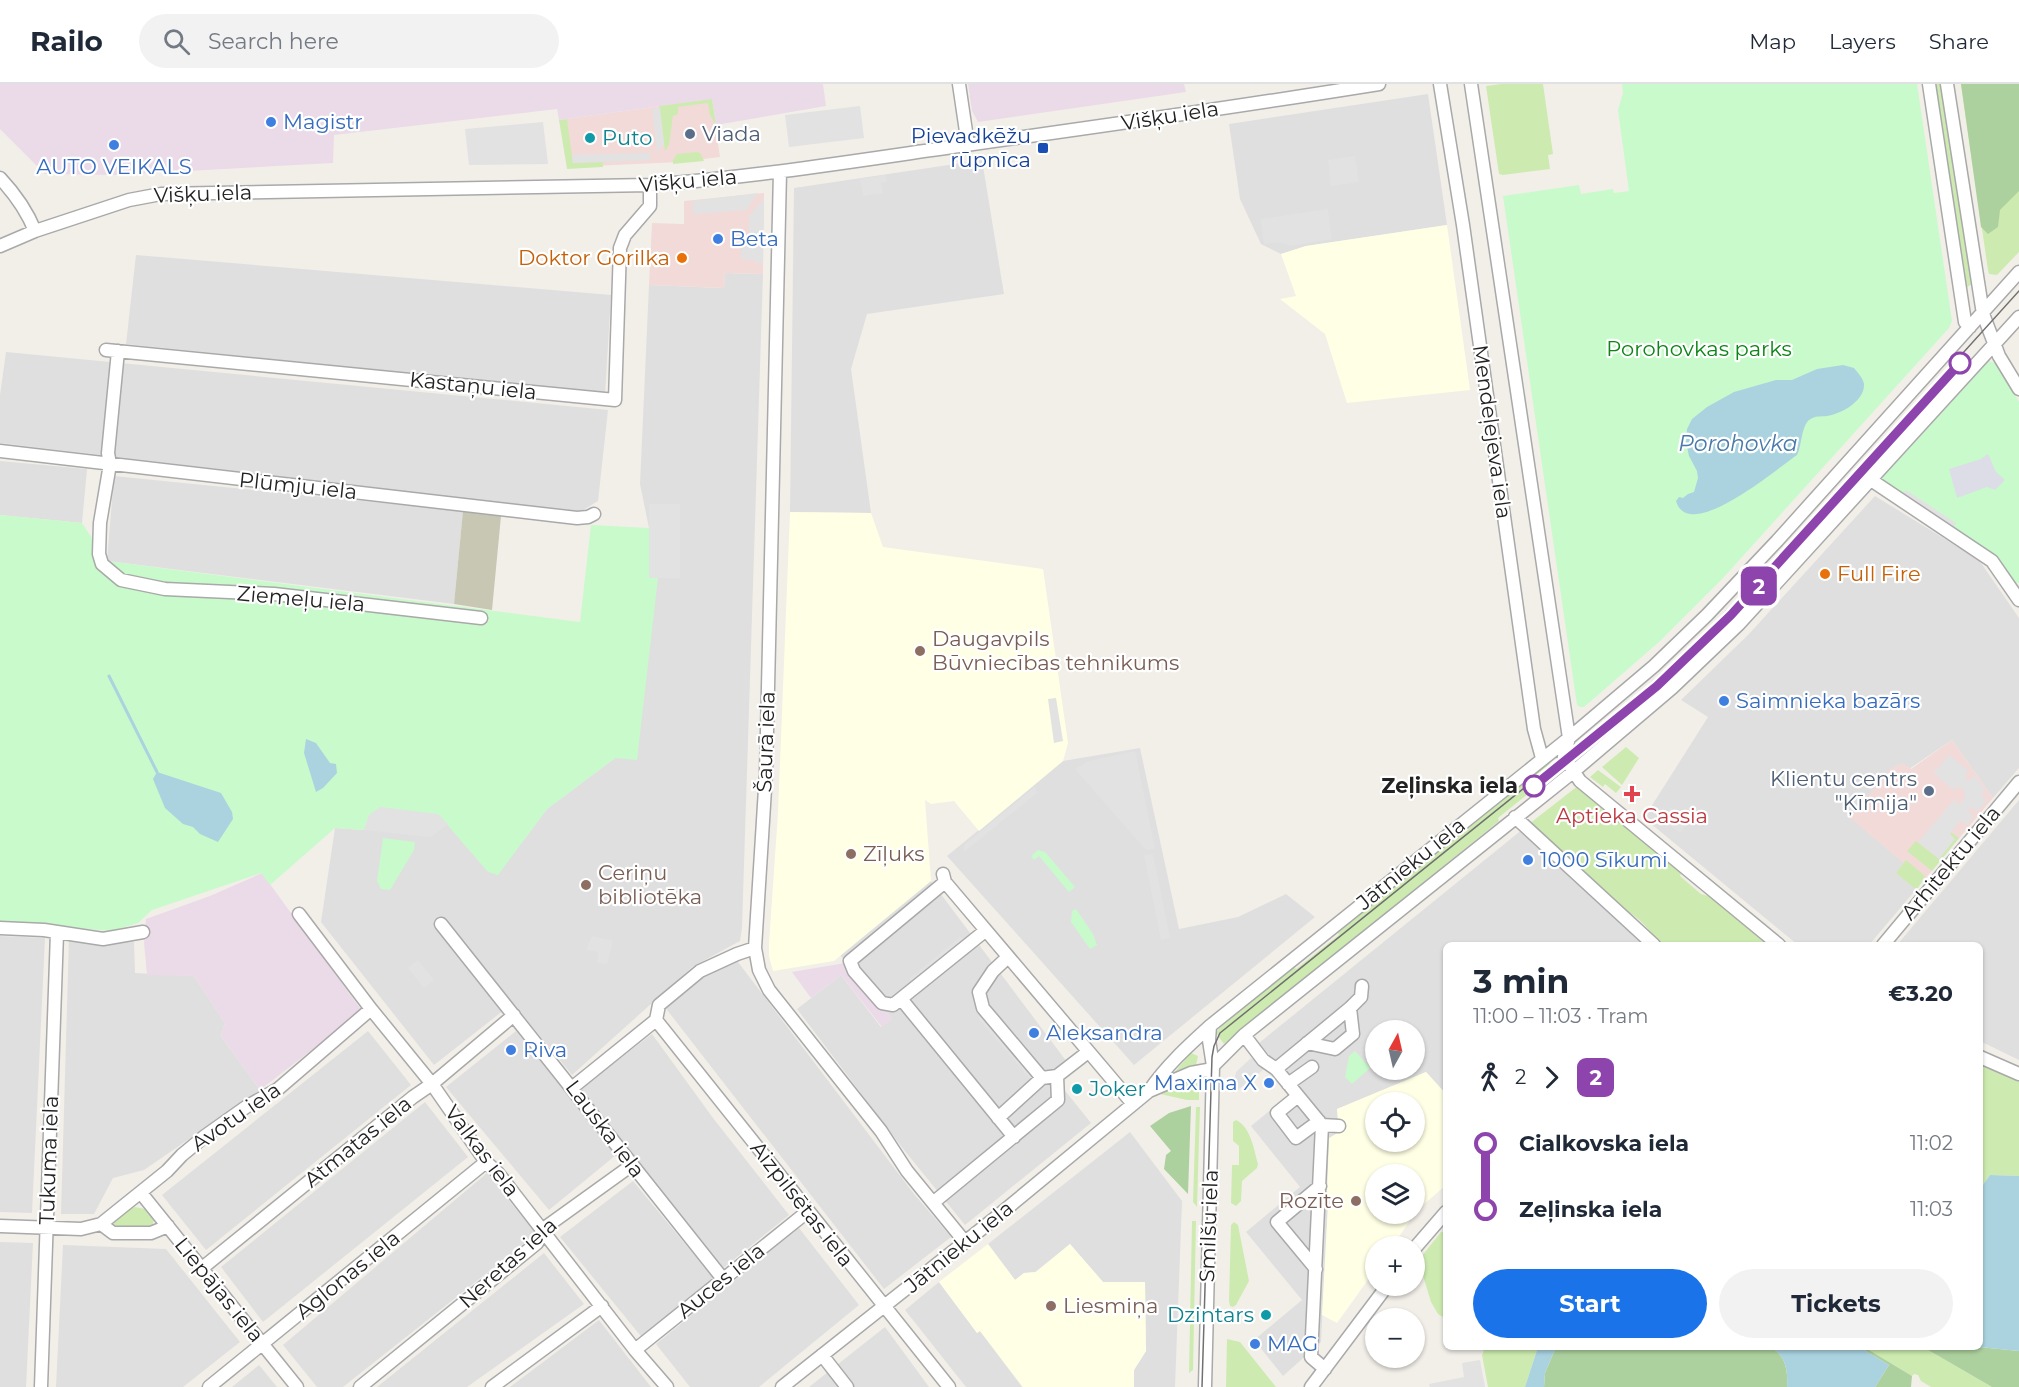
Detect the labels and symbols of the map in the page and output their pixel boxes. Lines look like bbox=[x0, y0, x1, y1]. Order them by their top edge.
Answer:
street label: Višķu iela bbox=[1119, 95, 1221, 137]
place label: Magistr bbox=[283, 109, 363, 134]
marker: Magistr bbox=[264, 115, 278, 129]
place label: Viada bbox=[702, 121, 761, 146]
place label: Pievadkēžu rūpnīca bbox=[911, 123, 1031, 172]
place label: Puto bbox=[602, 125, 653, 150]
marker: Viada bbox=[683, 127, 697, 141]
marker: Puto bbox=[583, 131, 597, 145]
marker: AUTO VEIKALS bbox=[107, 138, 121, 152]
marker: Pievadkēžu rūpnīca bbox=[1036, 141, 1050, 155]
place label: AUTO VEIKALS bbox=[36, 154, 192, 179]
street label: Višķu iela bbox=[638, 164, 738, 198]
street label: Višķu iela bbox=[153, 179, 253, 209]
place label: Beta bbox=[730, 226, 779, 251]
marker: Beta bbox=[711, 232, 725, 246]
place label: Doktor Gorilka bbox=[518, 245, 670, 270]
marker: Doktor Gorilka bbox=[675, 251, 689, 265]
park label: Porohovkas parks bbox=[1606, 336, 1792, 361]
street label: Mendeļejeva iela bbox=[1467, 343, 1517, 521]
unlabelled marker bbox=[1949, 352, 1971, 374]
street label: Kastaņu iela bbox=[408, 366, 538, 406]
water label: Porohovka bbox=[1678, 430, 1798, 457]
street label: Plūmju iela bbox=[238, 467, 358, 504]
place label: Full Fire bbox=[1837, 561, 1921, 586]
line badge: 2 bbox=[1740, 566, 1778, 606]
marker: Full Fire bbox=[1818, 567, 1832, 581]
street label: Ziemeļu iela bbox=[236, 580, 366, 618]
place label: Daugavpils Būvniecības tehnikums bbox=[932, 626, 1179, 675]
marker: Daugavpils Būvniecības tehnikums bbox=[913, 644, 927, 658]
place label: Saimnieka bazārs bbox=[1736, 688, 1920, 713]
street label: Šaurā iela bbox=[751, 691, 780, 793]
marker: Saimnieka bazārs bbox=[1717, 694, 1731, 708]
place label: Klientu centrs "Ķīmija" bbox=[1770, 766, 1917, 816]
place label: Zeļinska iela bbox=[1381, 773, 1518, 799]
marker: Zeļinska iela bbox=[1523, 775, 1545, 797]
marker: Klientu centrs "Ķīmija" bbox=[1922, 784, 1936, 798]
marker: Aptieka Cassia bbox=[1625, 787, 1639, 801]
street label: Arhitektu iela bbox=[1896, 801, 2005, 925]
place label: Aptieka Cassia bbox=[1556, 803, 1708, 828]
street label: Jātnieku iela bbox=[1351, 812, 1470, 916]
place label: Zīļuks bbox=[863, 841, 925, 867]
marker: Zīļuks bbox=[844, 847, 858, 861]
place label: 1000 Sīkumi bbox=[1540, 847, 1668, 872]
marker: 1000 Sīkumi bbox=[1521, 853, 1535, 867]
place label: Ceriņu bibliotēka bbox=[598, 860, 702, 909]
marker: Ceriņu bibliotēka bbox=[579, 878, 593, 892]
place label: Aleksandra bbox=[1046, 1020, 1163, 1045]
north arrow bbox=[1365, 1020, 1425, 1080]
marker: Aleksandra bbox=[1027, 1026, 1041, 1040]
place label: Riva bbox=[523, 1037, 567, 1062]
marker: Riva bbox=[504, 1043, 518, 1057]
place label: Maxima X bbox=[1154, 1070, 1257, 1095]
street label: Lauska iela bbox=[561, 1075, 650, 1182]
place label: Joker bbox=[1088, 1076, 1146, 1101]
marker: Maxima X bbox=[1262, 1076, 1276, 1090]
street label: Avotu iela bbox=[186, 1077, 285, 1156]
marker: Joker bbox=[1070, 1082, 1084, 1096]
street label: Atmatas iela bbox=[299, 1091, 416, 1192]
street label: Tukuma iela bbox=[34, 1095, 63, 1225]
street label: Valkas iela bbox=[440, 1100, 525, 1202]
street label: Aizpilsētas iela bbox=[746, 1136, 859, 1271]
street label: Smilšu iela bbox=[1194, 1169, 1223, 1283]
place label: Rozīte bbox=[1279, 1188, 1344, 1213]
marker: Rozīte bbox=[1349, 1194, 1363, 1208]
street label: Jātnieku iela bbox=[899, 1195, 1018, 1299]
street label: Neretas iela bbox=[454, 1212, 562, 1313]
street label: Aglonas iela bbox=[291, 1225, 405, 1324]
street label: Liepājas iela bbox=[170, 1232, 269, 1347]
street label: Auces iela bbox=[672, 1238, 770, 1323]
place label: Liesmiņa bbox=[1063, 1293, 1158, 1319]
marker: Liesmiņa bbox=[1044, 1299, 1058, 1313]
place label: Dzintars bbox=[1167, 1302, 1254, 1327]
marker: Dzintars bbox=[1259, 1308, 1273, 1322]
place label: MAG bbox=[1267, 1331, 1318, 1356]
marker: MAG bbox=[1248, 1337, 1262, 1351]

